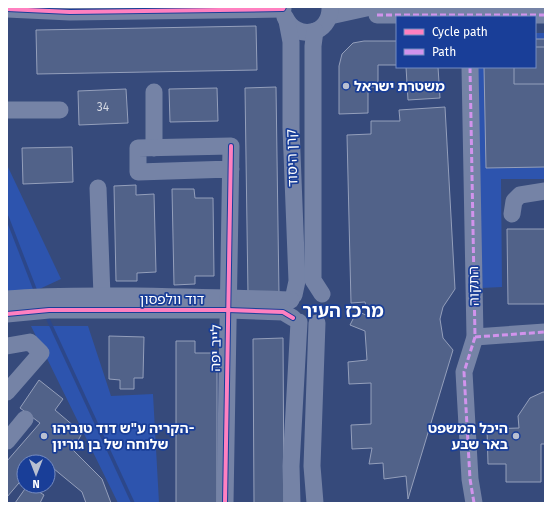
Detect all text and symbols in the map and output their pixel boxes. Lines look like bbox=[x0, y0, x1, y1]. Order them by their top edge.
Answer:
legend bbox=[396, 16, 536, 68]
text: Cycle path bbox=[432, 25, 488, 39]
text: Path bbox=[432, 45, 456, 59]
place label: משטרת ישראל bbox=[354, 78, 445, 95]
marker: משטרת ישראל bbox=[341, 81, 351, 91]
house number: 34 bbox=[97, 100, 110, 114]
street label: קרן היסוד bbox=[282, 128, 302, 187]
street label: התקוה bbox=[465, 266, 483, 306]
street label: דוד וולפסון bbox=[140, 291, 205, 308]
district label: מרכז העיר bbox=[302, 300, 384, 322]
street label: לייב יפה bbox=[207, 324, 225, 372]
place label: הקריה ע"ש דוד טוביהו- שלוחה של בן גוריון bbox=[52, 420, 195, 453]
place label: היכל המשפט באר שבע bbox=[428, 420, 508, 453]
marker: הקריה ע"ש דוד טוביהו- שלוחה של בן גוריון bbox=[39, 431, 49, 441]
marker: היכל המשפט באר שבע bbox=[511, 431, 521, 441]
north arrow bbox=[16, 454, 56, 494]
text: N bbox=[32, 477, 40, 490]

